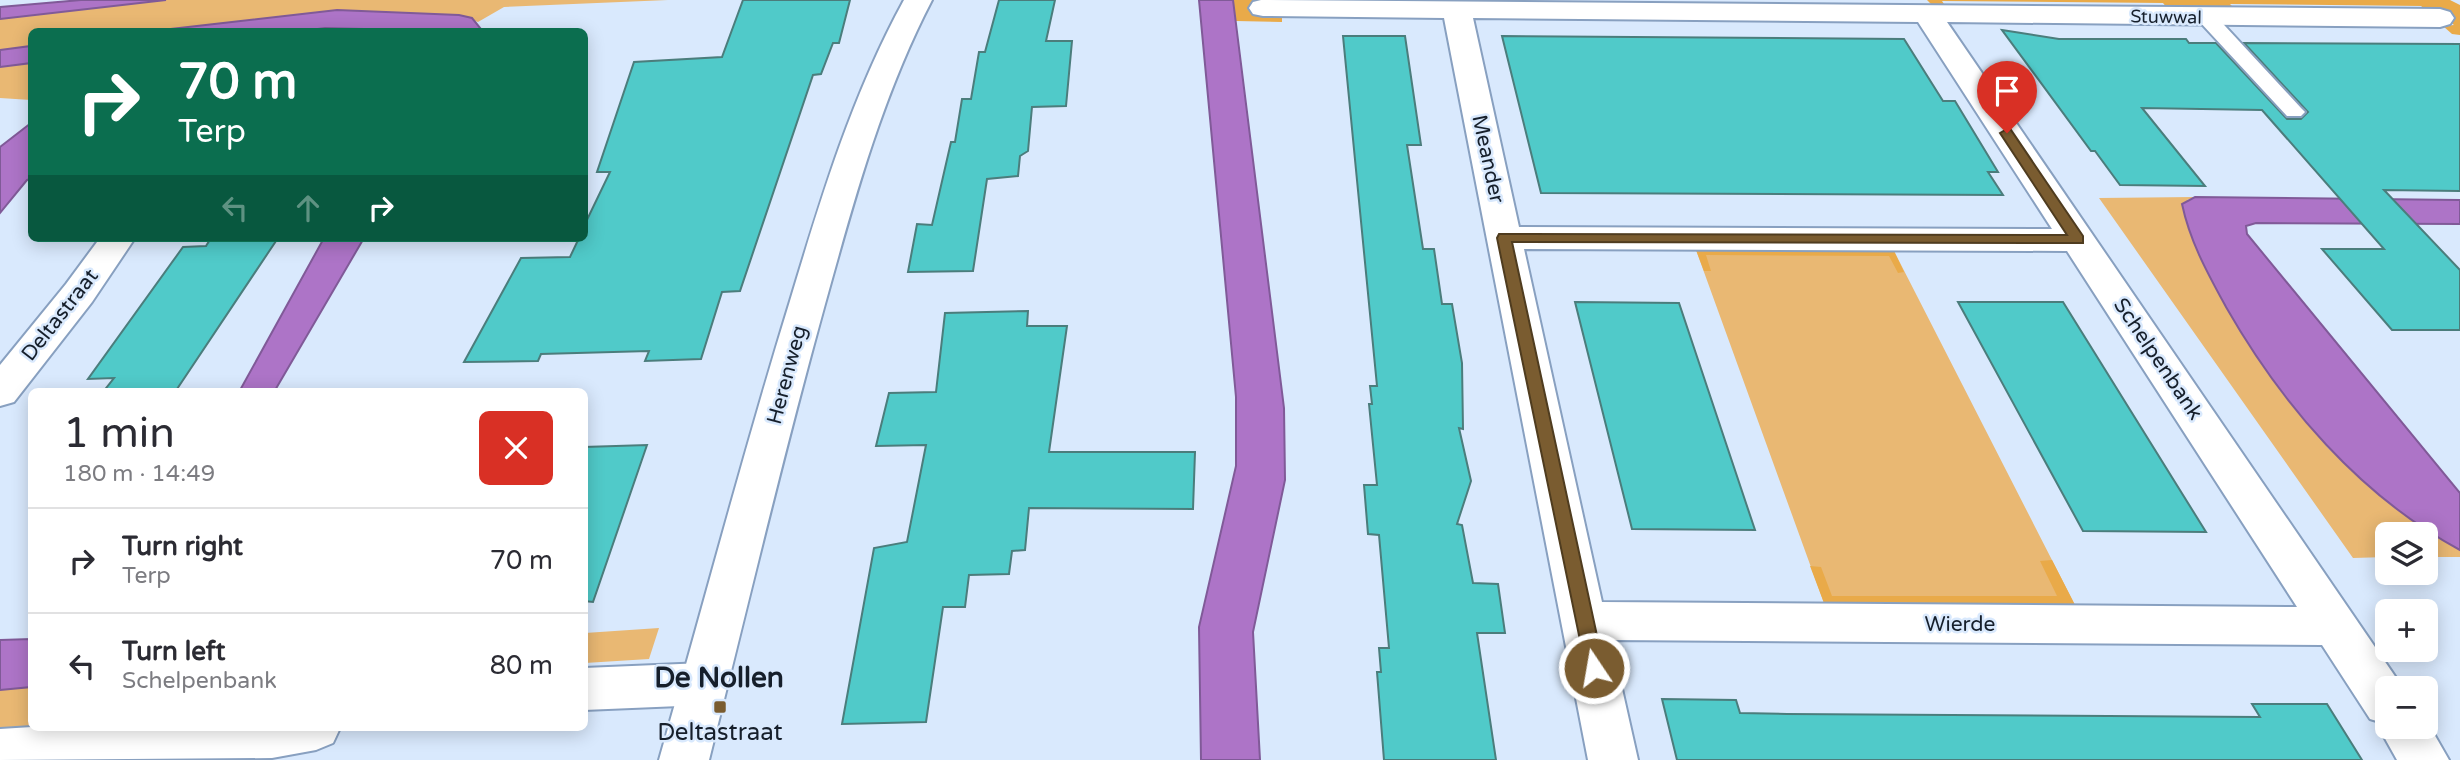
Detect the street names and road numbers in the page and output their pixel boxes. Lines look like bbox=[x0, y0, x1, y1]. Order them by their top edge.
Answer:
street label: Stuwwal bbox=[2130, 5, 2202, 29]
street label: Meander bbox=[1466, 113, 1510, 205]
street label: Deltastraat bbox=[16, 264, 104, 366]
street label: Schelpenbank bbox=[2108, 293, 2208, 425]
street label: Herenweg bbox=[762, 323, 812, 427]
street label: Wierde bbox=[1924, 612, 1996, 637]

